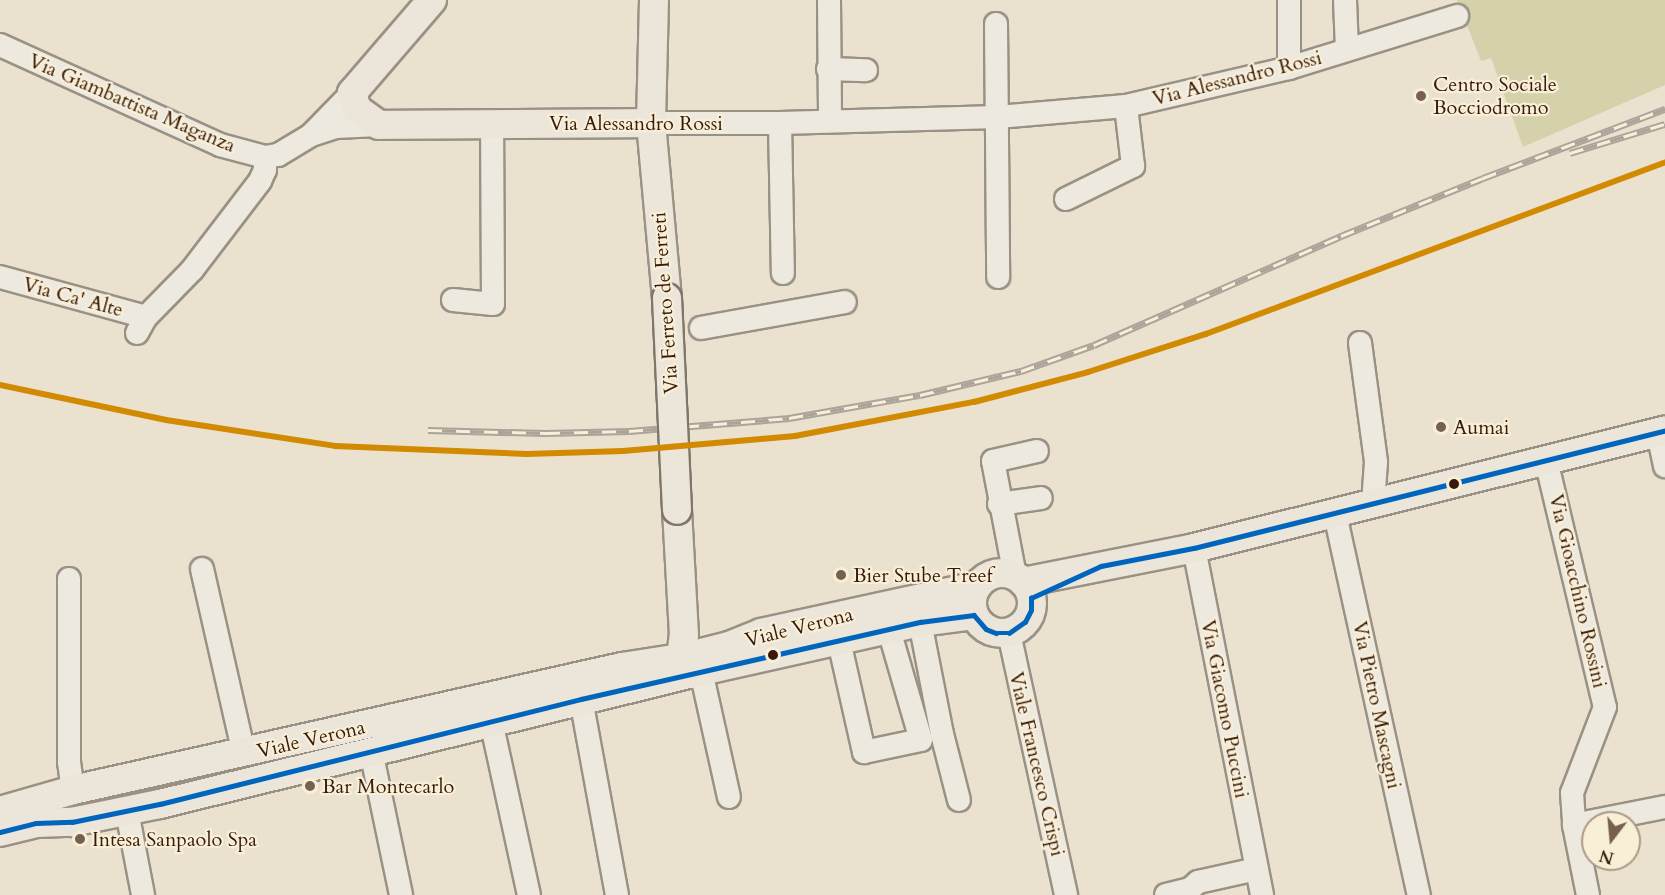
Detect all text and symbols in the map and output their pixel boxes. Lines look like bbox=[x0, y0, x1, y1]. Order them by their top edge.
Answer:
street label: Via Alessandro Rossi bbox=[1150, 45, 1324, 111]
street label: Via Giambattista Maganza bbox=[25, 49, 239, 157]
place label: Centro Sociale Bocciodromo bbox=[1433, 72, 1557, 119]
marker: Centro Sociale Bocciodromo bbox=[1414, 89, 1428, 103]
street label: Via Alessandro Rossi bbox=[549, 111, 723, 135]
street label: Via Ferreto de Ferreti bbox=[647, 211, 683, 395]
street label: Via Ca' Alte bbox=[20, 272, 126, 322]
place label: Aumai bbox=[1453, 415, 1509, 439]
marker: Aumai bbox=[1434, 420, 1448, 434]
unlabelled marker bbox=[1448, 478, 1460, 490]
street label: Via Gioacchino Rossini bbox=[1544, 492, 1612, 690]
place label: Bier Stube Treef bbox=[853, 563, 993, 587]
marker: Bier Stube Treef bbox=[834, 568, 848, 582]
street label: Viale Verona bbox=[743, 602, 855, 652]
street label: Via Giacomo Puccini bbox=[1196, 618, 1254, 800]
street label: Via Pietro Mascagni bbox=[1348, 619, 1406, 791]
unlabelled marker bbox=[767, 649, 779, 661]
street label: Viale Francesco Crispi bbox=[1004, 669, 1070, 859]
street label: Viale Verona bbox=[255, 715, 367, 763]
place label: Bar Montecarlo bbox=[322, 774, 454, 798]
marker: Bar Montecarlo bbox=[303, 779, 317, 793]
north arrow bbox=[1581, 811, 1641, 871]
place label: Intesa Sanpaolo Spa bbox=[92, 827, 257, 851]
marker: Intesa Sanpaolo Spa bbox=[73, 832, 87, 846]
text: N bbox=[1597, 844, 1616, 869]

